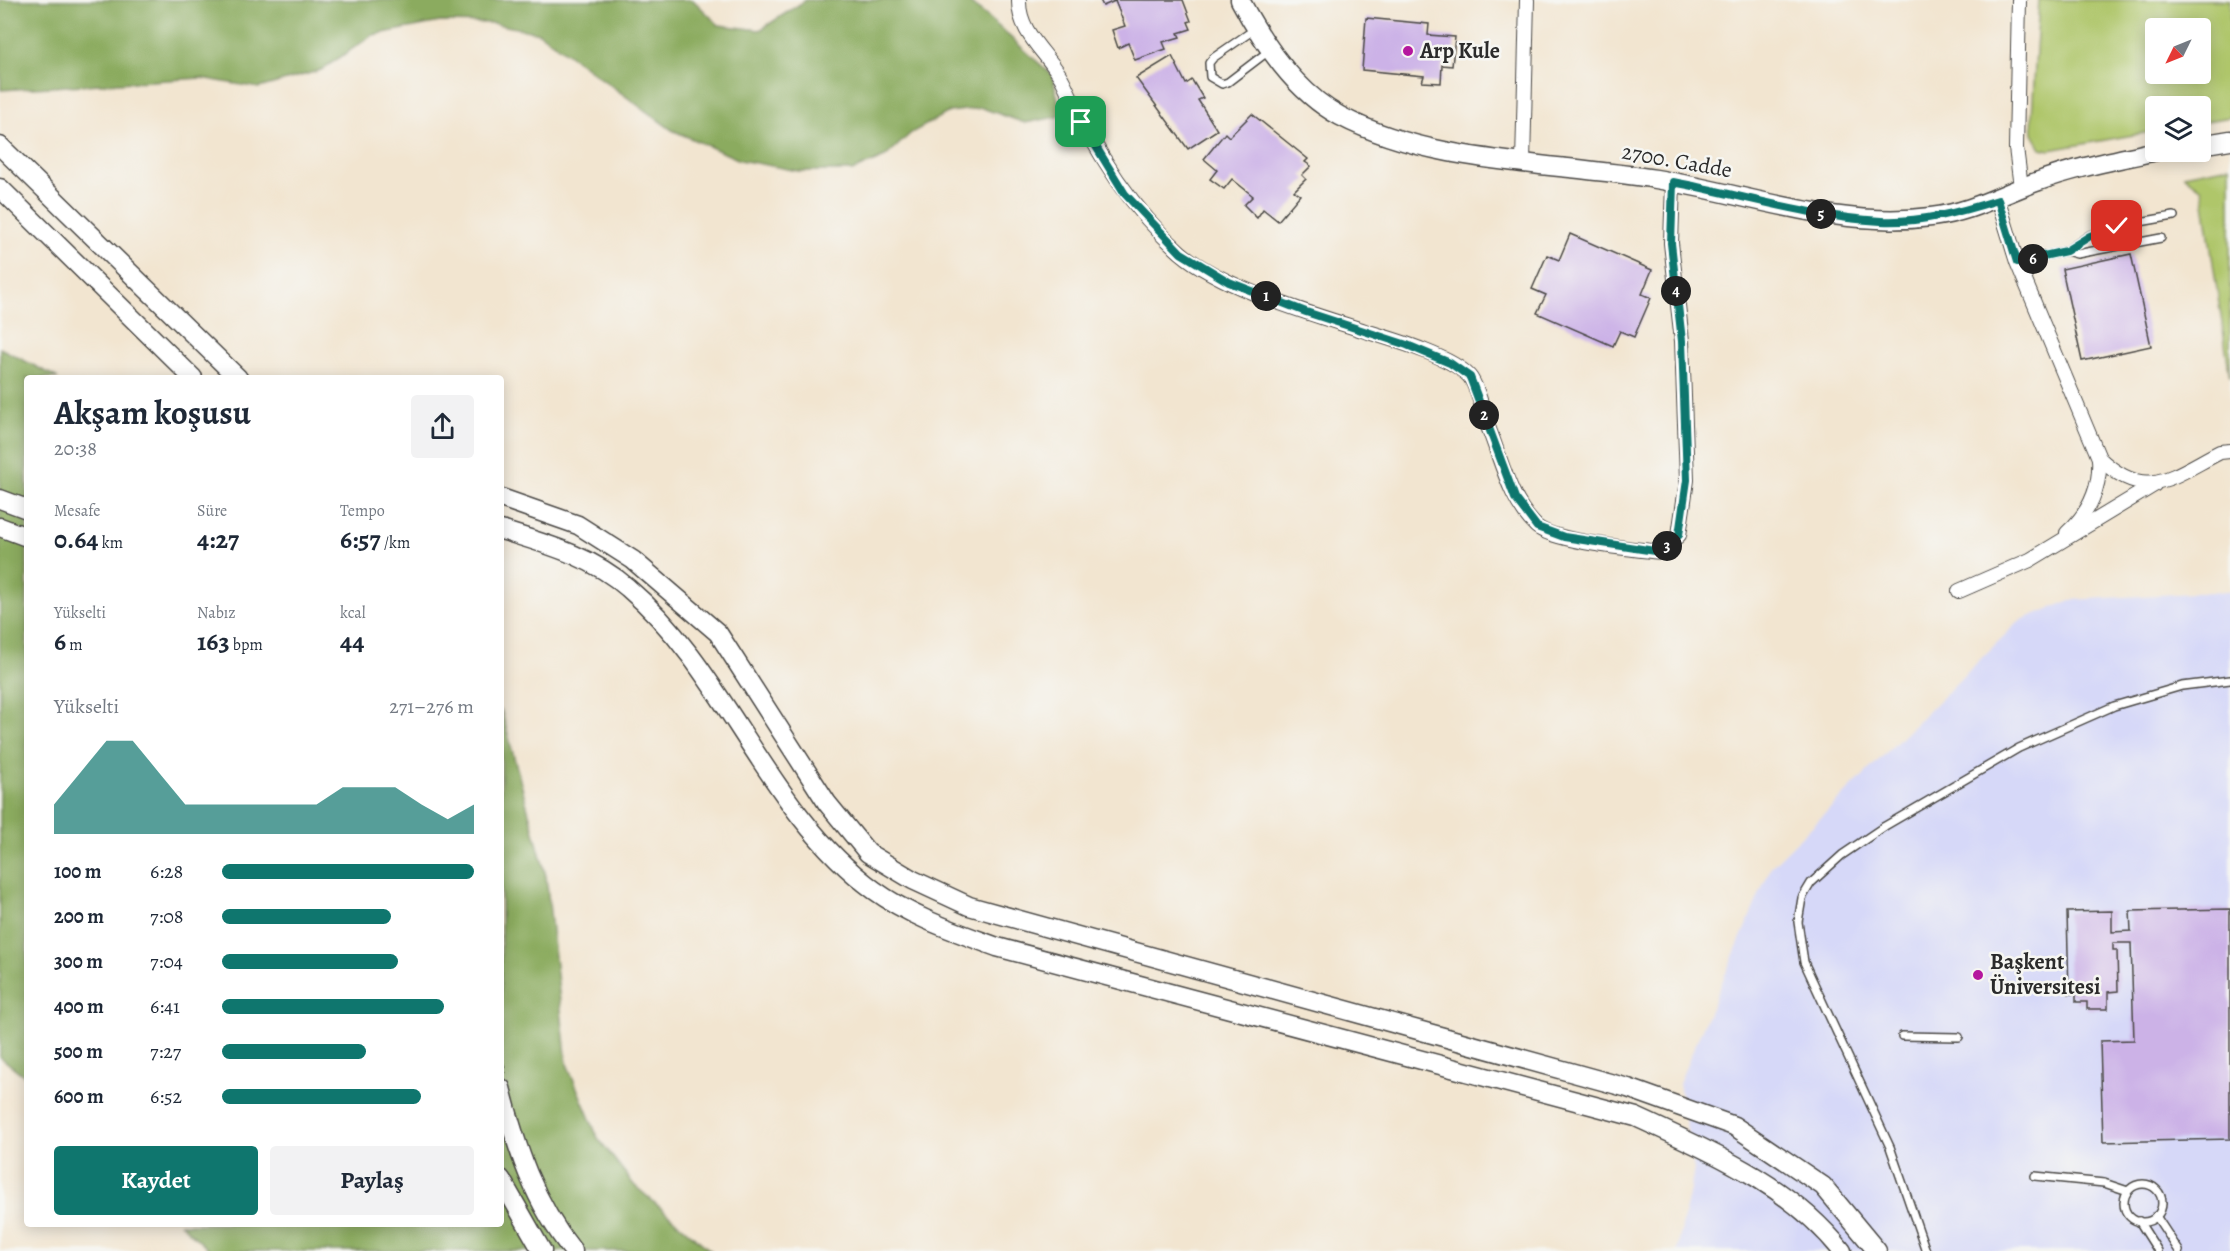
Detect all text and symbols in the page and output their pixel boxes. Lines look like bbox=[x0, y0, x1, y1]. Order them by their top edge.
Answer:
north arrow bbox=[2145, 18, 2211, 84]
map controls bbox=[2145, 18, 2211, 162]
place label: Arp Kule bbox=[1419, 36, 1500, 66]
marker: Arp Kule bbox=[1401, 44, 1415, 58]
pin bbox=[1055, 96, 1106, 147]
button: layers bbox=[2145, 96, 2211, 162]
icon: arrive bbox=[1064, 105, 1097, 138]
street label: 2700. Cadde bbox=[1620, 137, 1734, 185]
pin: 5 bbox=[1806, 199, 1836, 229]
pin bbox=[2091, 200, 2142, 251]
text: 5 bbox=[1818, 203, 1824, 225]
icon: check bbox=[2100, 209, 2133, 242]
pin: 6 bbox=[2018, 244, 2048, 274]
text: 6 bbox=[2029, 248, 2037, 270]
pin: 4 bbox=[1661, 276, 1691, 306]
text: 4 bbox=[1672, 280, 1680, 302]
pin: 1 bbox=[1251, 281, 1281, 311]
text: 1 bbox=[1263, 285, 1269, 307]
text: Akşam koşusu bbox=[54, 390, 251, 435]
button: share bbox=[411, 395, 474, 458]
pin: 2 bbox=[1469, 400, 1499, 430]
text: 2 bbox=[1480, 404, 1488, 426]
text: 20:38 bbox=[54, 435, 97, 462]
text: Mesafe bbox=[54, 500, 100, 522]
text: Süre bbox=[197, 500, 227, 522]
text: Tempo bbox=[340, 500, 385, 522]
text: 0.64 bbox=[54, 522, 99, 557]
text: 4:27 bbox=[197, 522, 239, 557]
text: 6:57 bbox=[340, 522, 381, 557]
pin: 3 bbox=[1652, 531, 1682, 561]
text: km bbox=[99, 532, 123, 554]
text: /km bbox=[381, 532, 410, 554]
text: 3 bbox=[1664, 535, 1670, 557]
text: Yükselti bbox=[54, 602, 106, 624]
text: Nabız bbox=[197, 602, 236, 624]
text: kcal bbox=[340, 602, 366, 624]
text: 6 bbox=[54, 624, 66, 659]
text: 163 bbox=[197, 624, 230, 659]
text: 44 bbox=[340, 624, 364, 659]
text: m bbox=[66, 634, 83, 656]
text: bpm bbox=[230, 634, 263, 656]
text: Yükselti bbox=[54, 693, 119, 720]
text: 271–276 m bbox=[389, 693, 474, 720]
text: 100 m bbox=[54, 858, 102, 885]
text: 6:28 bbox=[150, 858, 183, 885]
text: 200 m bbox=[54, 903, 104, 930]
text: 7:08 bbox=[150, 903, 184, 930]
place label: Başkent Üniversitesi bbox=[1990, 947, 2100, 1002]
text: 300 m bbox=[54, 948, 103, 975]
text: 7:04 bbox=[150, 948, 183, 975]
marker: Başkent Üniversitesi bbox=[1971, 968, 1985, 982]
text: 400 m bbox=[54, 993, 104, 1020]
text: 6:41 bbox=[150, 993, 180, 1020]
text: 500 m bbox=[54, 1038, 103, 1065]
text: 7:27 bbox=[150, 1038, 181, 1065]
text: 600 m bbox=[54, 1083, 104, 1110]
text: 6:52 bbox=[150, 1083, 182, 1110]
button: Kaydet bbox=[54, 1146, 258, 1215]
button: Paylaş bbox=[270, 1146, 474, 1215]

